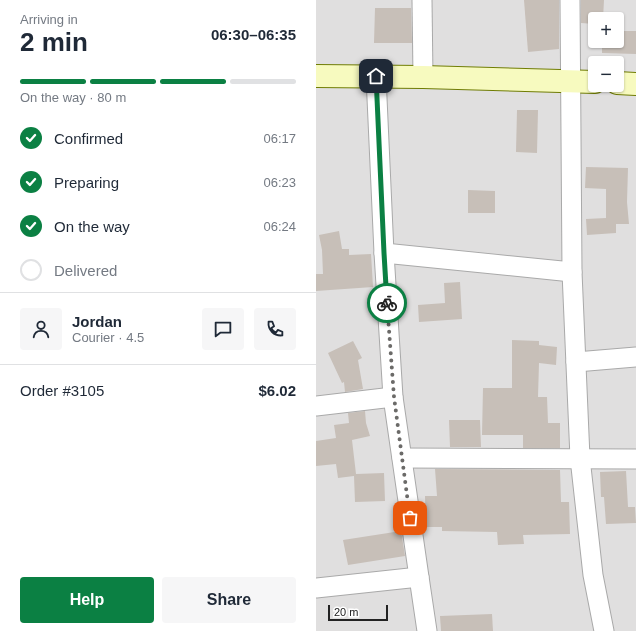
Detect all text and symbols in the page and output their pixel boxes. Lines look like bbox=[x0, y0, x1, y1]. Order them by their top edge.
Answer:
text: Arriving in bbox=[20, 12, 78, 27]
map controls bbox=[588, 12, 624, 92]
button: + bbox=[588, 12, 624, 48]
text: 06:30–06:35 bbox=[211, 26, 296, 43]
text: 2 min bbox=[20, 27, 88, 57]
button: − bbox=[588, 56, 624, 92]
pin bbox=[359, 59, 393, 93]
icon: home bbox=[365, 65, 387, 87]
text: On the way · 80 m bbox=[20, 90, 126, 105]
icon: check bbox=[20, 127, 42, 149]
text: Confirmed bbox=[54, 130, 123, 147]
text: 06:17 bbox=[263, 131, 296, 146]
icon: check bbox=[20, 171, 42, 193]
text: Preparing bbox=[54, 174, 119, 191]
text: 06:23 bbox=[263, 175, 296, 190]
icon: check bbox=[20, 215, 42, 237]
text: On the way bbox=[54, 218, 130, 235]
text: 06:24 bbox=[263, 219, 296, 234]
text: Delivered bbox=[54, 262, 117, 279]
courier bbox=[367, 283, 407, 323]
icon: bike bbox=[376, 292, 398, 314]
button: person bbox=[20, 308, 62, 350]
button: chat bbox=[202, 308, 244, 350]
button: phone bbox=[254, 308, 296, 350]
text: Jordan bbox=[72, 313, 122, 330]
text: Courier · 4.5 bbox=[72, 330, 144, 345]
text: Order #3105 bbox=[20, 382, 104, 399]
text: $6.02 bbox=[258, 382, 296, 399]
pin bbox=[393, 501, 427, 535]
icon: bag bbox=[399, 507, 421, 529]
button: Help bbox=[20, 577, 154, 623]
button: Share bbox=[162, 577, 296, 623]
scale bar bbox=[328, 603, 388, 622]
text: 20 m bbox=[334, 606, 358, 618]

